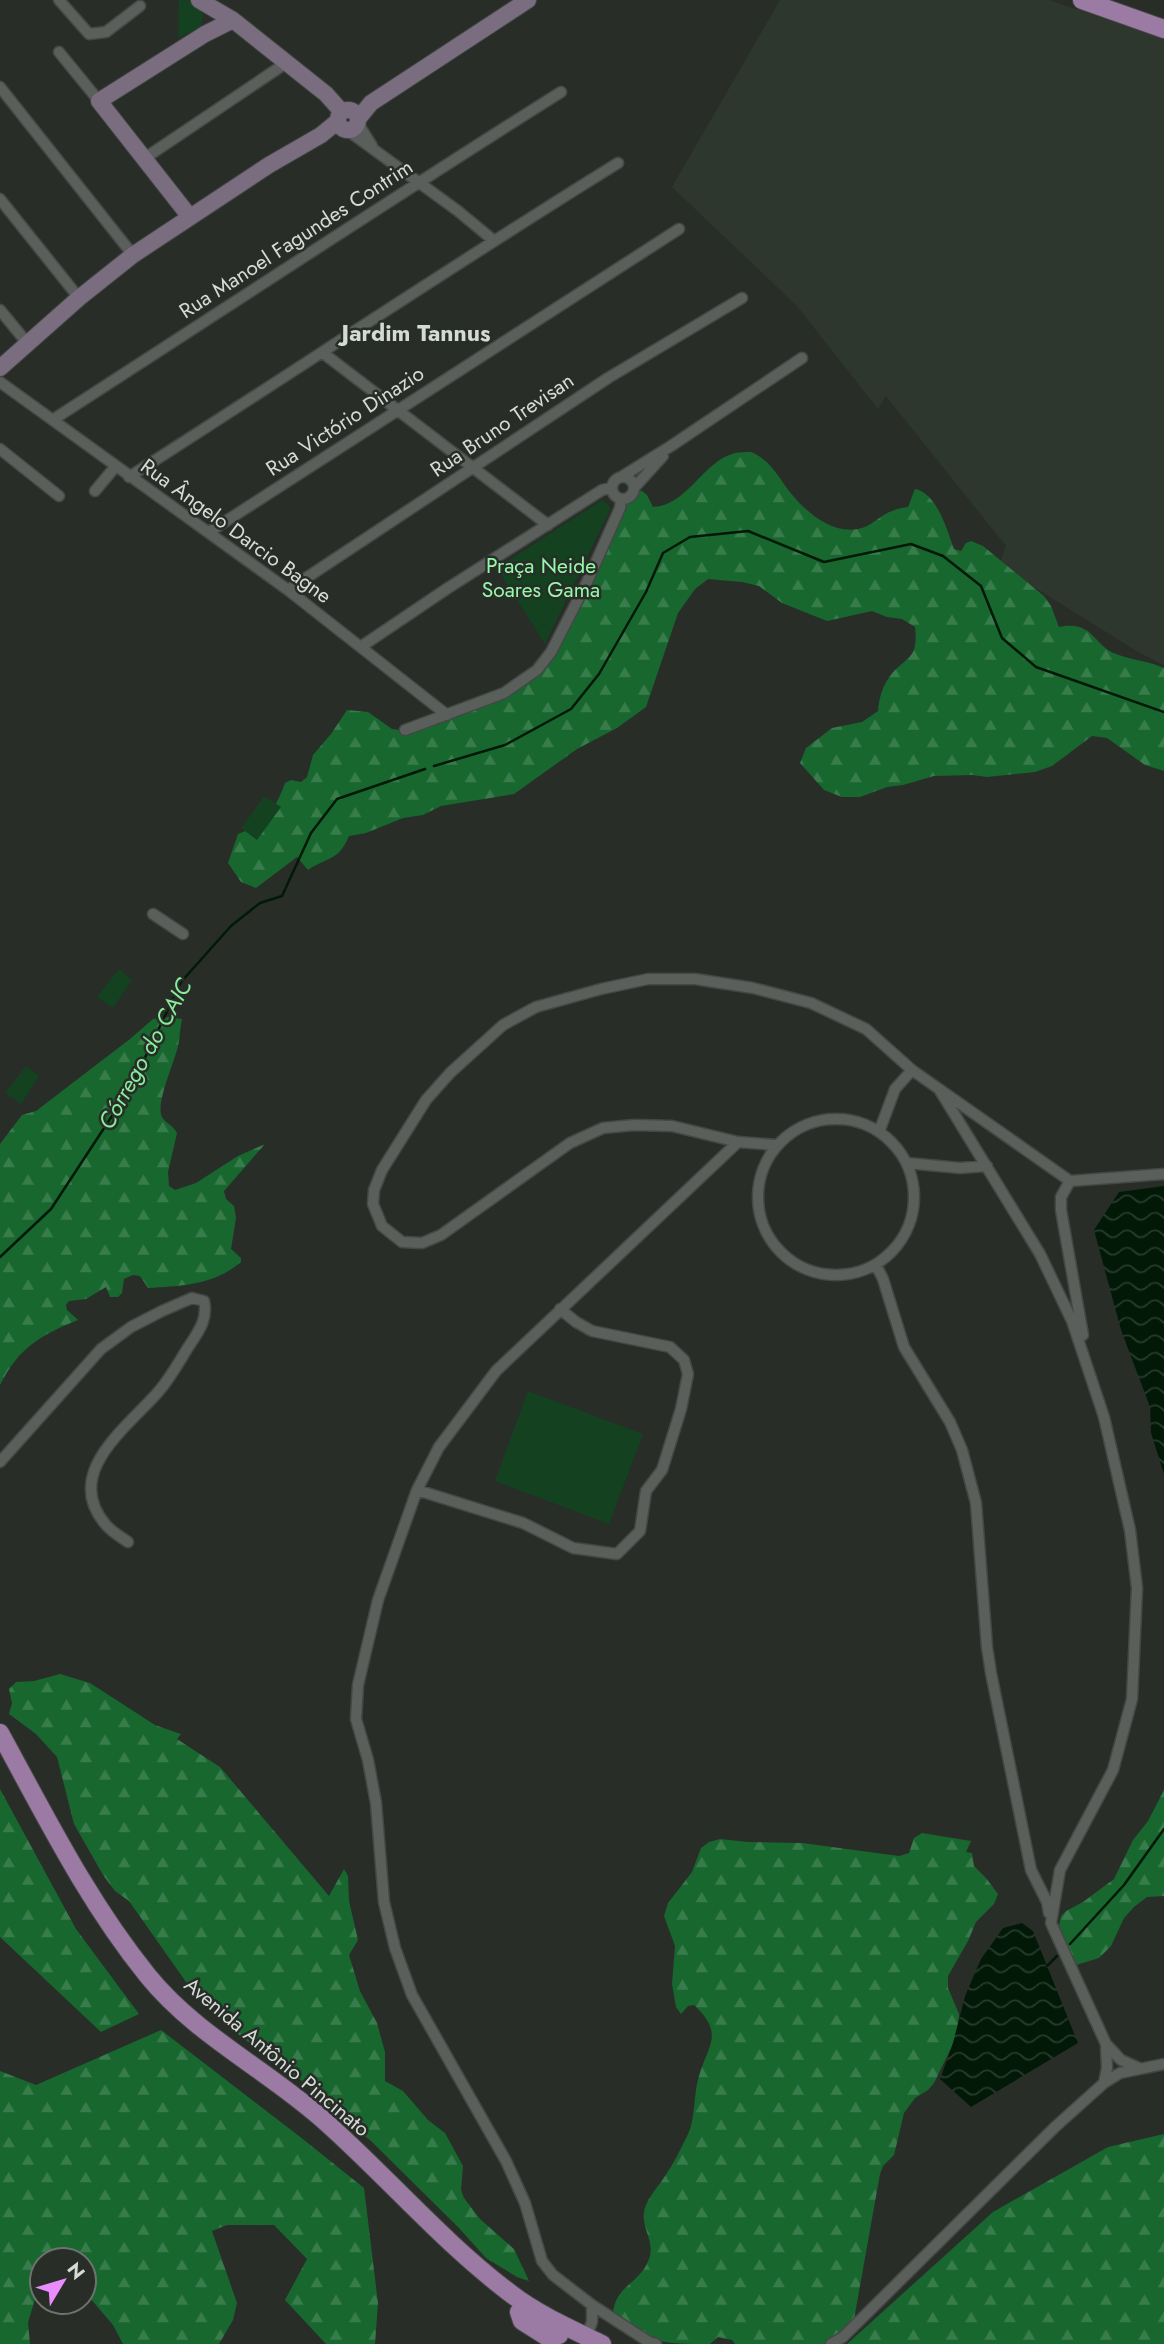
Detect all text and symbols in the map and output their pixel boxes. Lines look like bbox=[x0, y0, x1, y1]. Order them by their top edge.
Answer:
street label: Rua Manoel Fagundes Contrim bbox=[173, 152, 419, 326]
district label: Jardim Tannus bbox=[338, 316, 490, 350]
street label: Rua Victório Dinazio bbox=[260, 359, 430, 483]
street label: Rua Bruno Trevisan bbox=[424, 366, 580, 484]
street label: Rua Ângelo Darcio Bagne bbox=[134, 451, 338, 611]
park label: Praça Neide Soares Gama bbox=[482, 551, 600, 605]
water label: Córrego do CAIC bbox=[89, 972, 201, 1136]
street label: Avenida Antônio Pincinato bbox=[178, 1970, 376, 2144]
north arrow bbox=[28, 2246, 98, 2316]
text: N bbox=[61, 2257, 91, 2285]

